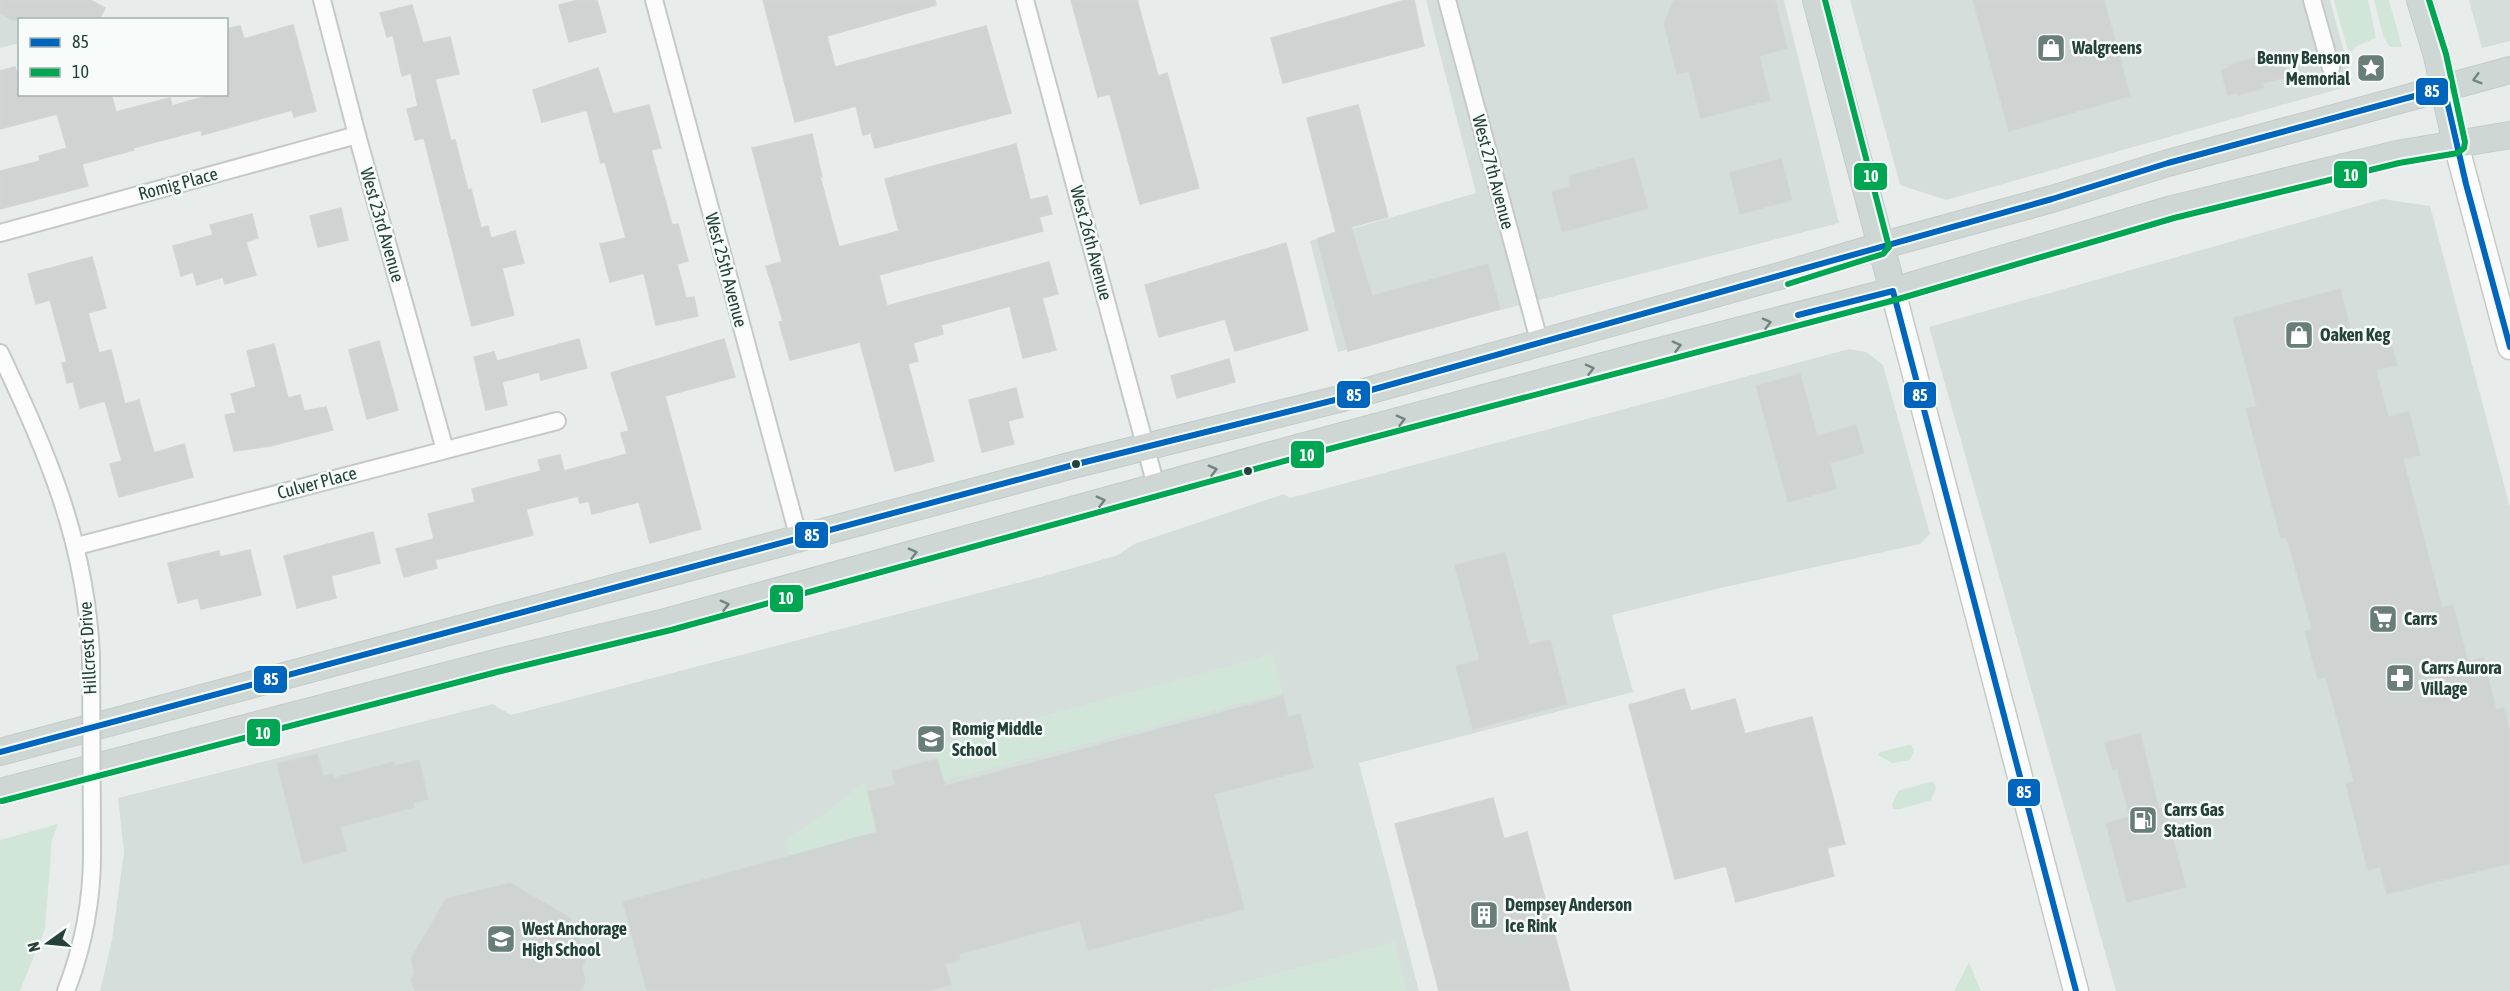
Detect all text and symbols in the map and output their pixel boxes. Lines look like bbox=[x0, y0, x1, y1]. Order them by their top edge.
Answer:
legend bbox=[18, 18, 228, 96]
text: 85 bbox=[72, 31, 89, 52]
shop icon: Walgreens bbox=[2035, 32, 2067, 64]
place label: Walgreens bbox=[2071, 37, 2142, 58]
place label: Benny Benson Memorial bbox=[2257, 47, 2350, 89]
place icon: Benny Benson Memorial bbox=[2355, 52, 2387, 84]
text: 10 bbox=[72, 61, 89, 82]
one-way arrow bbox=[2472, 71, 2482, 84]
line badge: 85 bbox=[2415, 77, 2449, 106]
text: 85 bbox=[2424, 82, 2440, 100]
street label: West 27th Avenue bbox=[1468, 112, 1519, 231]
line badge: 10 bbox=[2333, 160, 2368, 189]
line badge: 10 bbox=[1853, 162, 1888, 191]
street label: Romig Place bbox=[136, 163, 220, 204]
street label: West 23rd Avenue bbox=[356, 165, 409, 284]
text: 10 bbox=[2343, 166, 2359, 184]
text: 10 bbox=[1863, 167, 1879, 185]
street label: West 26th Avenue bbox=[1066, 183, 1117, 302]
street label: West 25th Avenue bbox=[701, 210, 752, 329]
one-way arrow bbox=[1761, 317, 1771, 330]
shop icon: Oaken Keg bbox=[2283, 319, 2315, 351]
place label: Oaken Keg bbox=[2320, 324, 2390, 345]
one-way arrow bbox=[1671, 341, 1682, 353]
one-way arrow bbox=[1584, 364, 1594, 377]
line badge: 85 bbox=[1336, 380, 1371, 409]
line badge: 85 bbox=[1903, 381, 1937, 409]
text: 85 bbox=[1346, 386, 1362, 404]
text: 85 bbox=[1912, 386, 1928, 404]
one-way arrow bbox=[1395, 415, 1406, 427]
line badge: 10 bbox=[1290, 440, 1325, 469]
text: 10 bbox=[1299, 446, 1315, 464]
unlabelled marker bbox=[1070, 458, 1082, 470]
street label: Culver Place bbox=[275, 462, 359, 503]
one-way arrow bbox=[1208, 465, 1218, 478]
unlabelled marker bbox=[1242, 465, 1254, 477]
one-way arrow bbox=[1095, 496, 1106, 508]
line badge: 85 bbox=[794, 521, 829, 549]
text: 85 bbox=[804, 526, 820, 544]
one-way arrow bbox=[907, 548, 918, 560]
line badge: 10 bbox=[769, 584, 804, 613]
text: 10 bbox=[778, 589, 794, 607]
one-way arrow bbox=[719, 600, 730, 612]
street label: Hillcrest Drive bbox=[75, 601, 100, 695]
supermarket icon: Carrs bbox=[2367, 603, 2399, 635]
place label: Carrs bbox=[2404, 608, 2438, 629]
place label: Carrs Aurora Village bbox=[2420, 657, 2502, 699]
pharmacy icon: Carrs Aurora Village bbox=[2384, 662, 2416, 694]
line badge: 85 bbox=[253, 665, 288, 694]
text: 85 bbox=[263, 670, 279, 688]
line badge: 10 bbox=[246, 718, 281, 747]
place label: Romig Middle School bbox=[952, 718, 1043, 760]
school or university icon: Romig Middle School bbox=[915, 723, 947, 755]
text: 10 bbox=[255, 724, 271, 742]
line badge: 85 bbox=[2007, 778, 2041, 807]
text: 85 bbox=[2016, 783, 2032, 801]
place label: Carrs Gas Station bbox=[2164, 799, 2225, 841]
fuel station icon: Carrs Gas Station bbox=[2127, 804, 2159, 836]
place label: Dempsey Anderson Ice Rink bbox=[1505, 894, 1632, 936]
building icon: Dempsey Anderson Ice Rink bbox=[1468, 899, 1500, 931]
north arrow bbox=[18, 913, 78, 973]
place label: West Anchorage High School bbox=[521, 918, 627, 960]
school or university icon: West Anchorage High School bbox=[485, 923, 517, 955]
text: N bbox=[24, 940, 43, 954]

